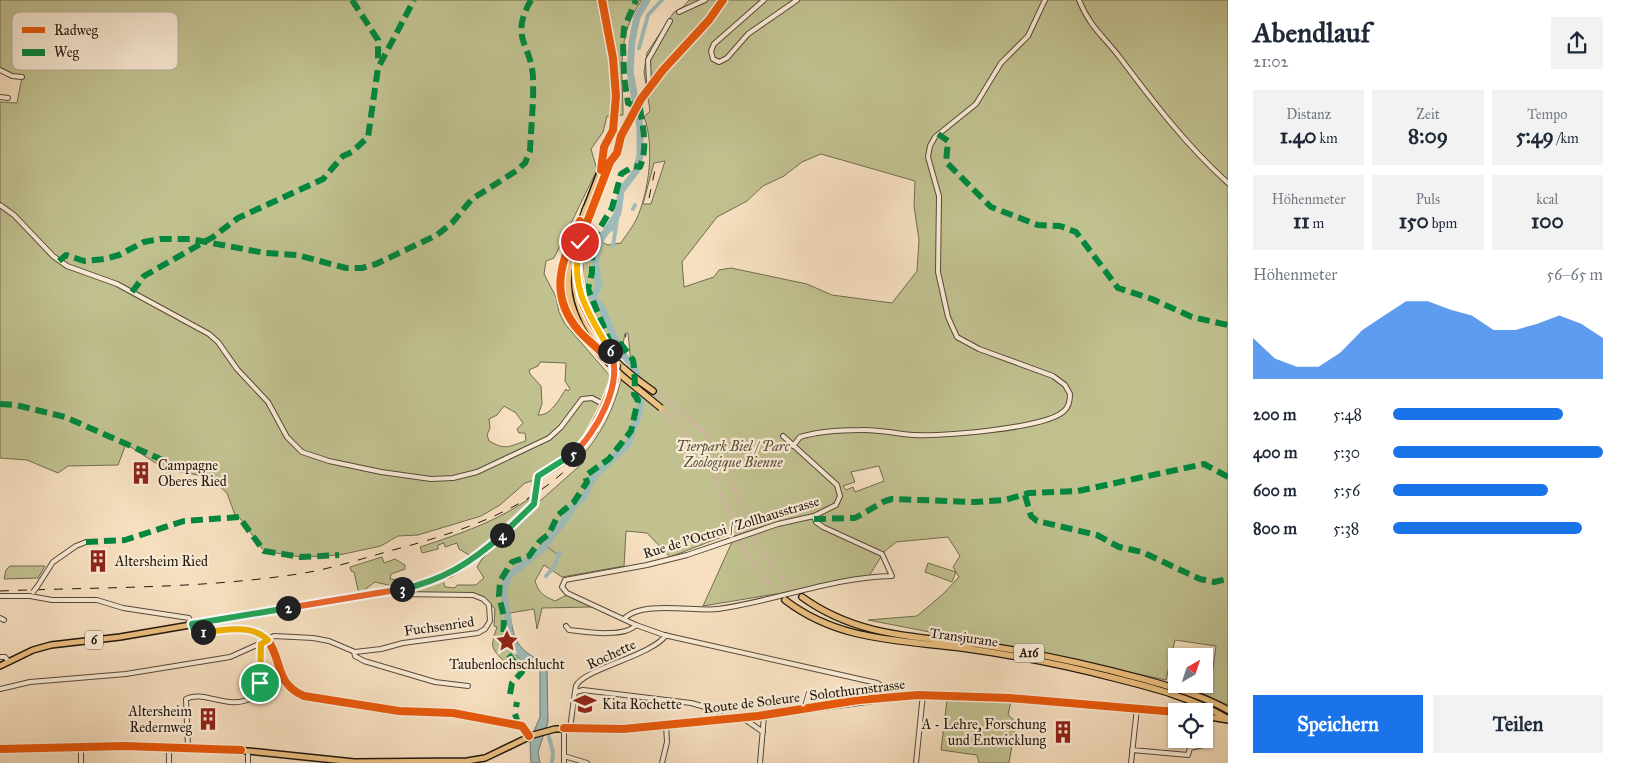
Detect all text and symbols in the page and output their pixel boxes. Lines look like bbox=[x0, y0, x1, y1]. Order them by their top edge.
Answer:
legend bbox=[12, 12, 178, 70]
text: Abendlauf bbox=[1253, 15, 1370, 50]
button: share bbox=[1551, 17, 1603, 69]
text: Radweg bbox=[54, 22, 99, 39]
text: Weg bbox=[54, 44, 80, 61]
text: 21:02 bbox=[1253, 52, 1288, 71]
text: Distanz bbox=[1286, 106, 1331, 123]
text: Zeit bbox=[1416, 106, 1440, 123]
text: Tempo bbox=[1527, 106, 1567, 123]
text: 1.40 bbox=[1280, 123, 1316, 149]
text: 8:09 bbox=[1408, 123, 1448, 149]
text: 5:49 bbox=[1516, 123, 1554, 149]
text: km bbox=[1316, 130, 1338, 147]
text: /km bbox=[1554, 130, 1579, 147]
text: Höhenmeter bbox=[1272, 191, 1346, 208]
text: Puls bbox=[1416, 191, 1440, 208]
text: kcal bbox=[1536, 191, 1558, 208]
text: 11 bbox=[1293, 208, 1310, 234]
text: 150 bbox=[1399, 208, 1429, 234]
text: 100 bbox=[1531, 208, 1564, 234]
text: m bbox=[1310, 215, 1324, 232]
text: bpm bbox=[1429, 215, 1457, 232]
pin bbox=[559, 221, 601, 263]
icon: check bbox=[566, 228, 594, 256]
text: Höhenmeter bbox=[1253, 265, 1337, 284]
text: 56–65 m bbox=[1546, 265, 1603, 284]
pin: 6 bbox=[598, 338, 622, 364]
text: 6 bbox=[607, 343, 614, 360]
text: 200 m bbox=[1253, 405, 1296, 424]
text: 5:48 bbox=[1333, 405, 1362, 424]
park label: Tierpark Biel / Parc Zoologique Bienne bbox=[676, 438, 791, 471]
pin: 5 bbox=[560, 442, 586, 466]
text: 400 m bbox=[1253, 443, 1297, 462]
text: 5:30 bbox=[1333, 443, 1360, 462]
text: 5 bbox=[570, 446, 577, 463]
place label: Campagne Oberes Ried bbox=[158, 457, 227, 490]
building icon: Campagne Oberes Ried bbox=[128, 460, 154, 486]
text: 600 m bbox=[1253, 481, 1297, 500]
text: 5:56 bbox=[1333, 481, 1360, 500]
street label: Rue de l'Octroi / Zollhausstrasse bbox=[641, 492, 822, 562]
text: 800 m bbox=[1253, 519, 1297, 538]
text: 5:38 bbox=[1333, 519, 1359, 538]
pin: 4 bbox=[490, 522, 514, 548]
text: 4 bbox=[499, 527, 506, 544]
building icon: Altersheim Ried bbox=[85, 548, 111, 574]
place label: Altersheim Ried bbox=[114, 553, 208, 570]
pin: 3 bbox=[390, 576, 414, 602]
text: 3 bbox=[400, 581, 405, 598]
pin: 2 bbox=[276, 596, 300, 620]
text: 2 bbox=[285, 600, 292, 617]
street label: Fuchsenried bbox=[403, 613, 475, 640]
pin: 1 bbox=[190, 620, 216, 644]
text: 1 bbox=[201, 624, 206, 641]
street label: Transjurane bbox=[929, 624, 999, 651]
place icon: Taubenlochschlucht bbox=[494, 628, 520, 654]
road number: 6 bbox=[85, 630, 103, 650]
street label: Rochette bbox=[584, 636, 639, 673]
road number: A16 bbox=[1014, 644, 1044, 662]
north arrow bbox=[1168, 648, 1212, 692]
map controls bbox=[1168, 648, 1213, 748]
place label: Taubenlochschlucht bbox=[449, 656, 565, 673]
pin bbox=[239, 662, 281, 704]
icon: arrive bbox=[246, 669, 274, 697]
street label: Route de Soleure / Solothurnstrasse bbox=[702, 676, 906, 717]
school or university icon: Kita Rochette bbox=[572, 691, 598, 717]
button: Speichern bbox=[1253, 695, 1423, 753]
button: Teilen bbox=[1433, 695, 1603, 753]
place label: Kita Rochette bbox=[602, 696, 682, 713]
place label: Altersheim Redernweg bbox=[128, 703, 192, 736]
button: locate bbox=[1168, 703, 1213, 748]
building icon: Altersheim Redernweg bbox=[195, 706, 221, 732]
place label: A - Lehre, Forschung und Entwicklung bbox=[921, 716, 1046, 749]
building icon: A - Lehre, Forschung und Entwicklung bbox=[1050, 719, 1076, 745]

